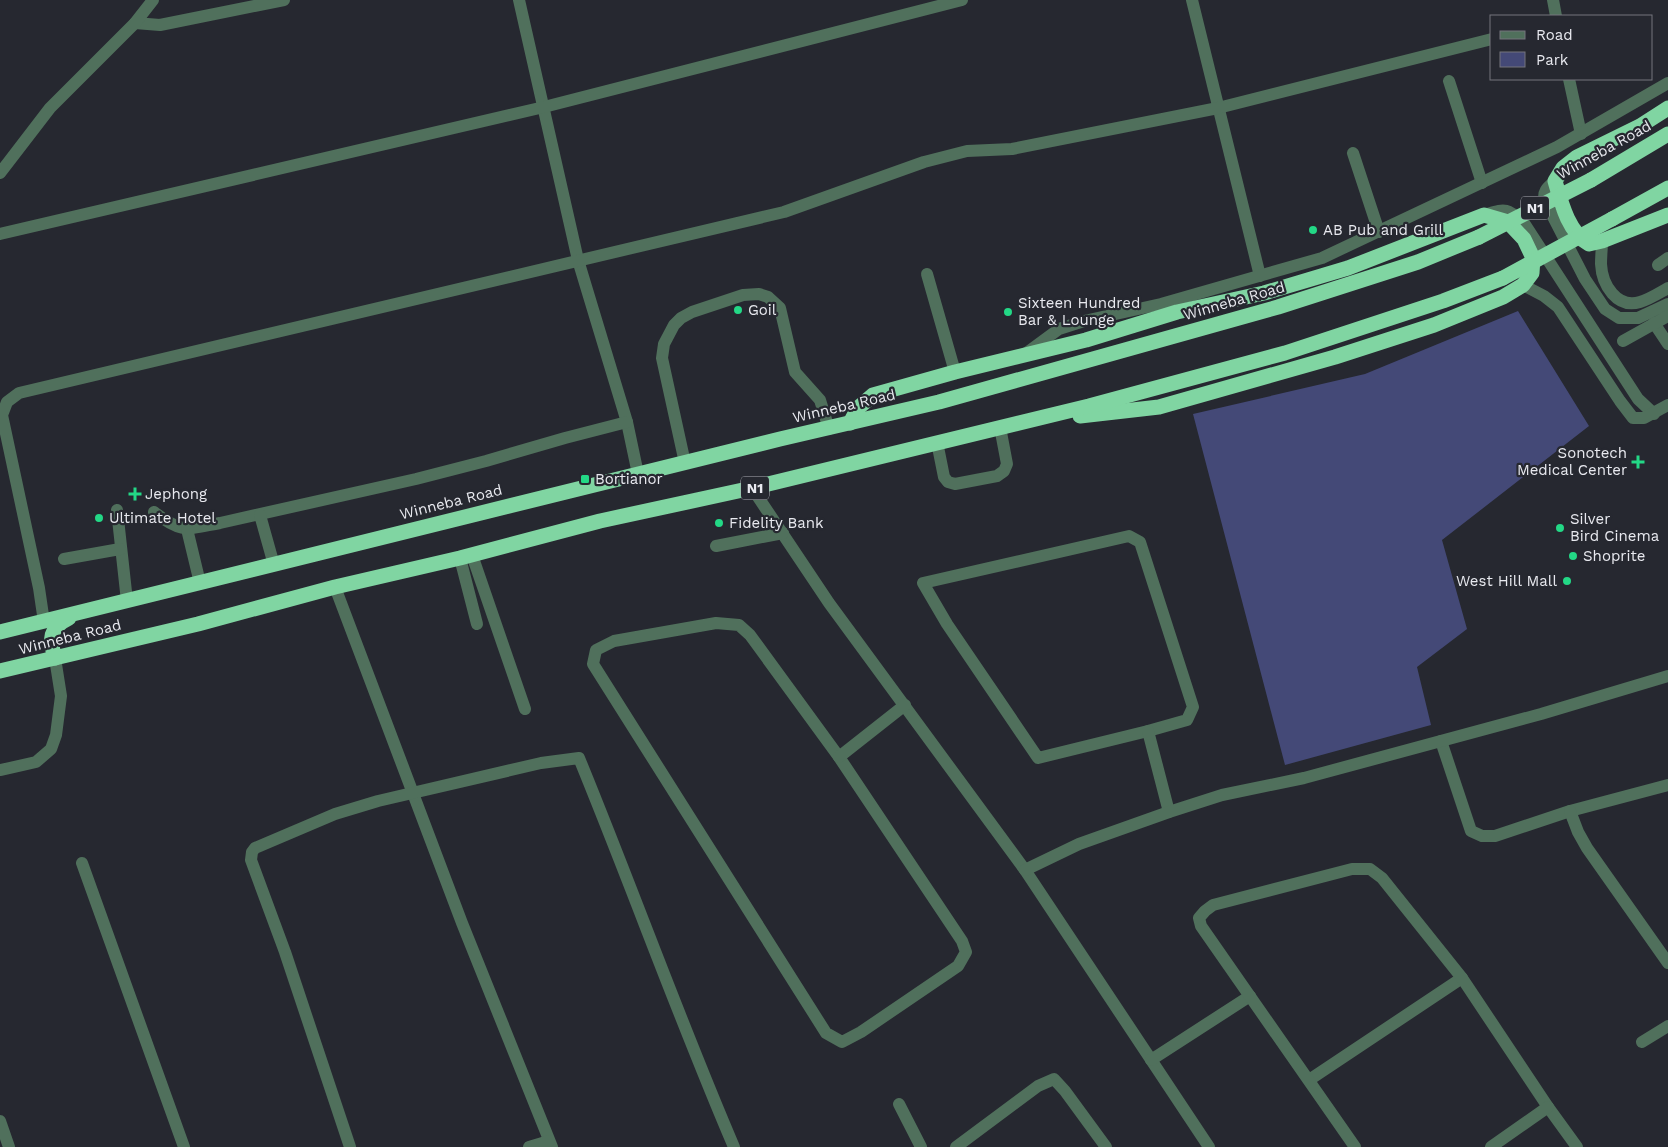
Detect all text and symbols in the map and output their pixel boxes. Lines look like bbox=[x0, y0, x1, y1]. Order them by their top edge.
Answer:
legend bbox=[1490, 15, 1653, 80]
text: Road bbox=[1536, 26, 1573, 44]
text: Park bbox=[1536, 51, 1569, 69]
street label: Winneba Road bbox=[1554, 117, 1654, 183]
road number: N1 bbox=[1521, 197, 1549, 220]
place label: AB Pub and Grill bbox=[1323, 221, 1444, 239]
marker: AB Pub and Grill bbox=[1307, 224, 1319, 236]
street label: Winneba Road bbox=[1181, 278, 1287, 324]
place label: Sixteen Hundred Bar & Lounge bbox=[1018, 294, 1140, 329]
place label: Goil bbox=[748, 301, 777, 319]
marker: Goil bbox=[732, 304, 744, 316]
marker: Sixteen Hundred Bar & Lounge bbox=[1002, 306, 1014, 318]
street label: Winneba Road bbox=[791, 385, 897, 427]
place label: Sonotech Medical Center bbox=[1517, 444, 1627, 479]
marker: Sonotech Medical Center bbox=[1631, 455, 1645, 469]
place label: Bortianor bbox=[595, 470, 663, 488]
marker: Bortianor bbox=[579, 473, 591, 485]
road number: N1 bbox=[741, 476, 769, 499]
street label: Winneba Road bbox=[398, 481, 504, 523]
place label: Jephong bbox=[145, 485, 207, 503]
marker: Jephong bbox=[129, 488, 141, 500]
place label: Ultimate Hotel bbox=[109, 509, 216, 527]
place label: Silver Bird Cinema bbox=[1570, 510, 1660, 545]
marker: Ultimate Hotel bbox=[93, 512, 105, 524]
place label: Fidelity Bank bbox=[729, 514, 824, 532]
marker: Fidelity Bank bbox=[713, 517, 725, 529]
marker: Silver Bird Cinema bbox=[1554, 522, 1566, 534]
place label: Shoprite bbox=[1583, 547, 1645, 565]
marker: Shoprite bbox=[1567, 550, 1579, 562]
place label: West Hill Mall bbox=[1456, 572, 1557, 590]
marker: West Hill Mall bbox=[1561, 575, 1573, 587]
street label: Winneba Road bbox=[17, 616, 123, 658]

